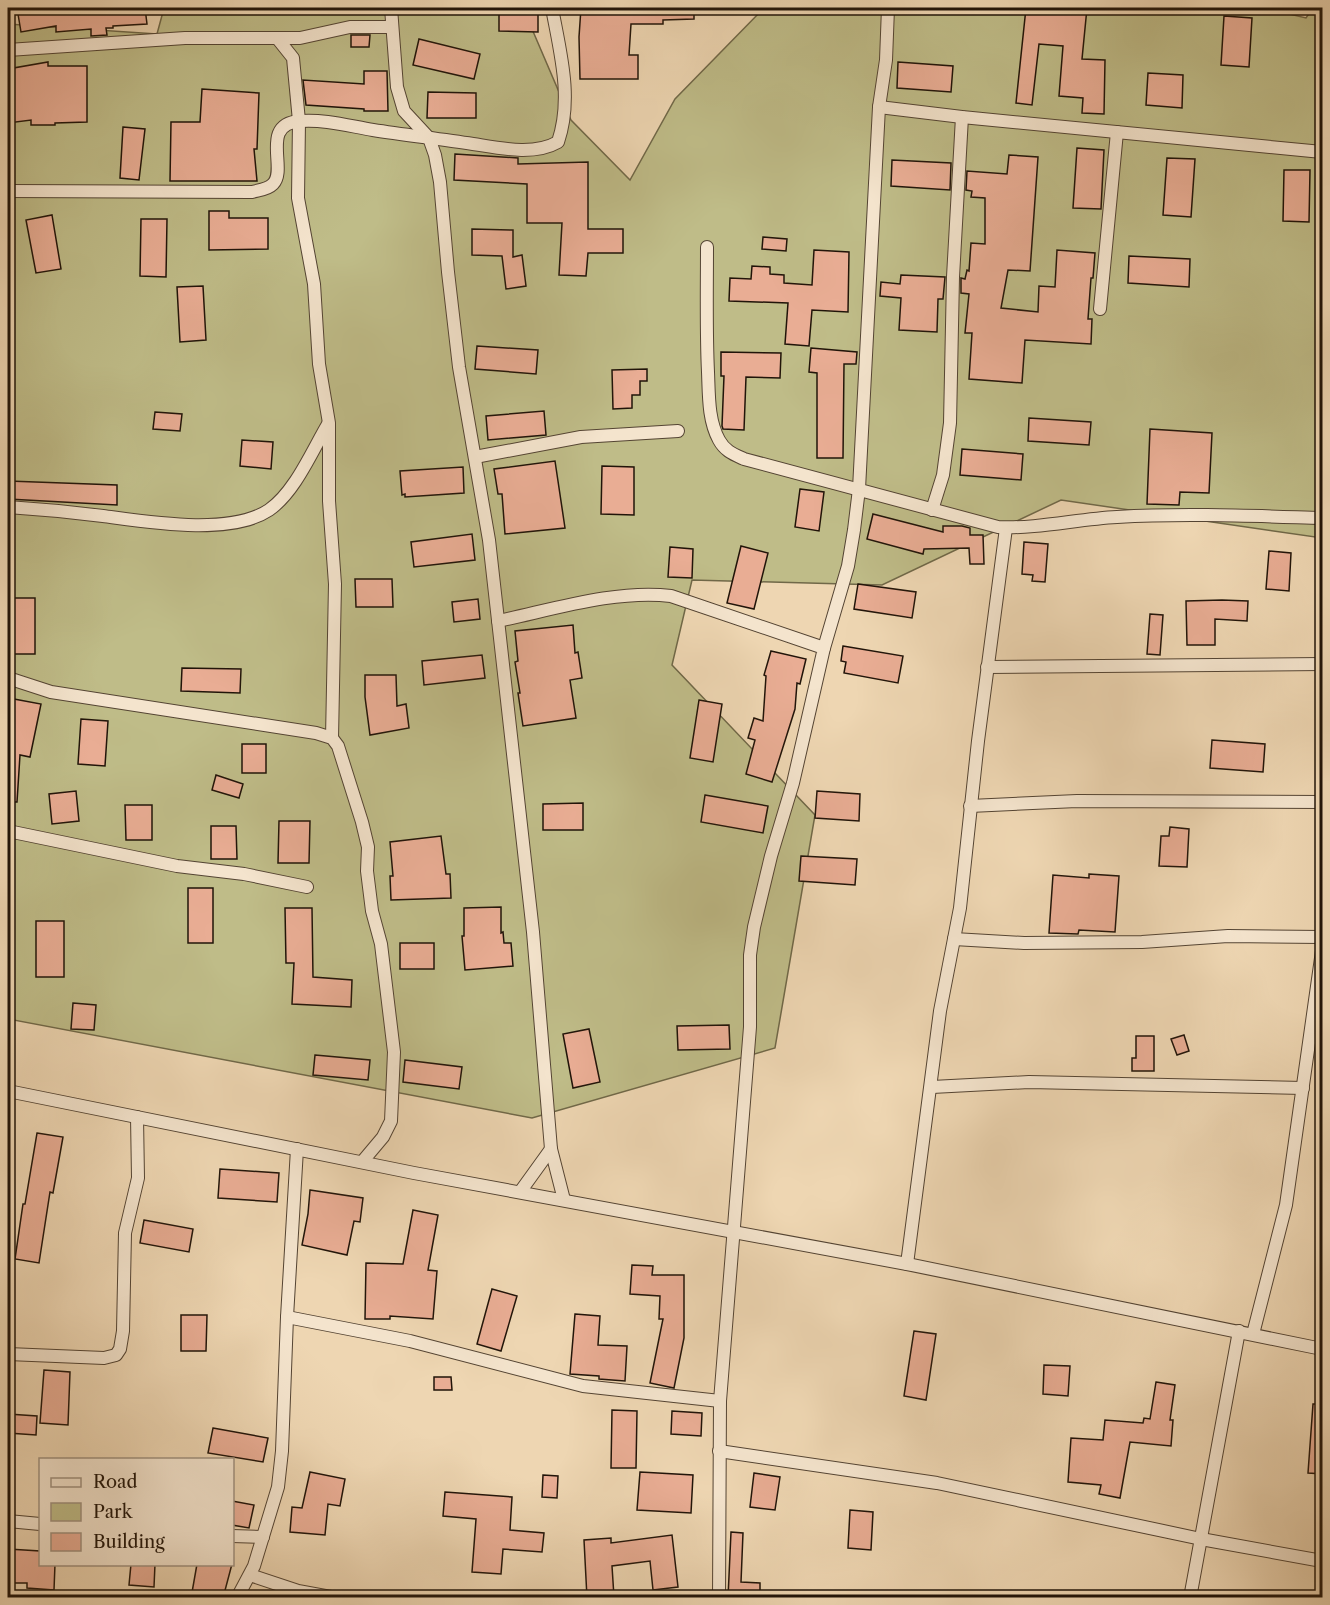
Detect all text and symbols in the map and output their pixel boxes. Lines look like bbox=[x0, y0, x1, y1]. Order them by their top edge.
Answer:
legend bbox=[39, 1458, 234, 1566]
text: Road bbox=[93, 1471, 138, 1493]
text: Park bbox=[93, 1501, 134, 1523]
text: Building bbox=[93, 1531, 165, 1553]

